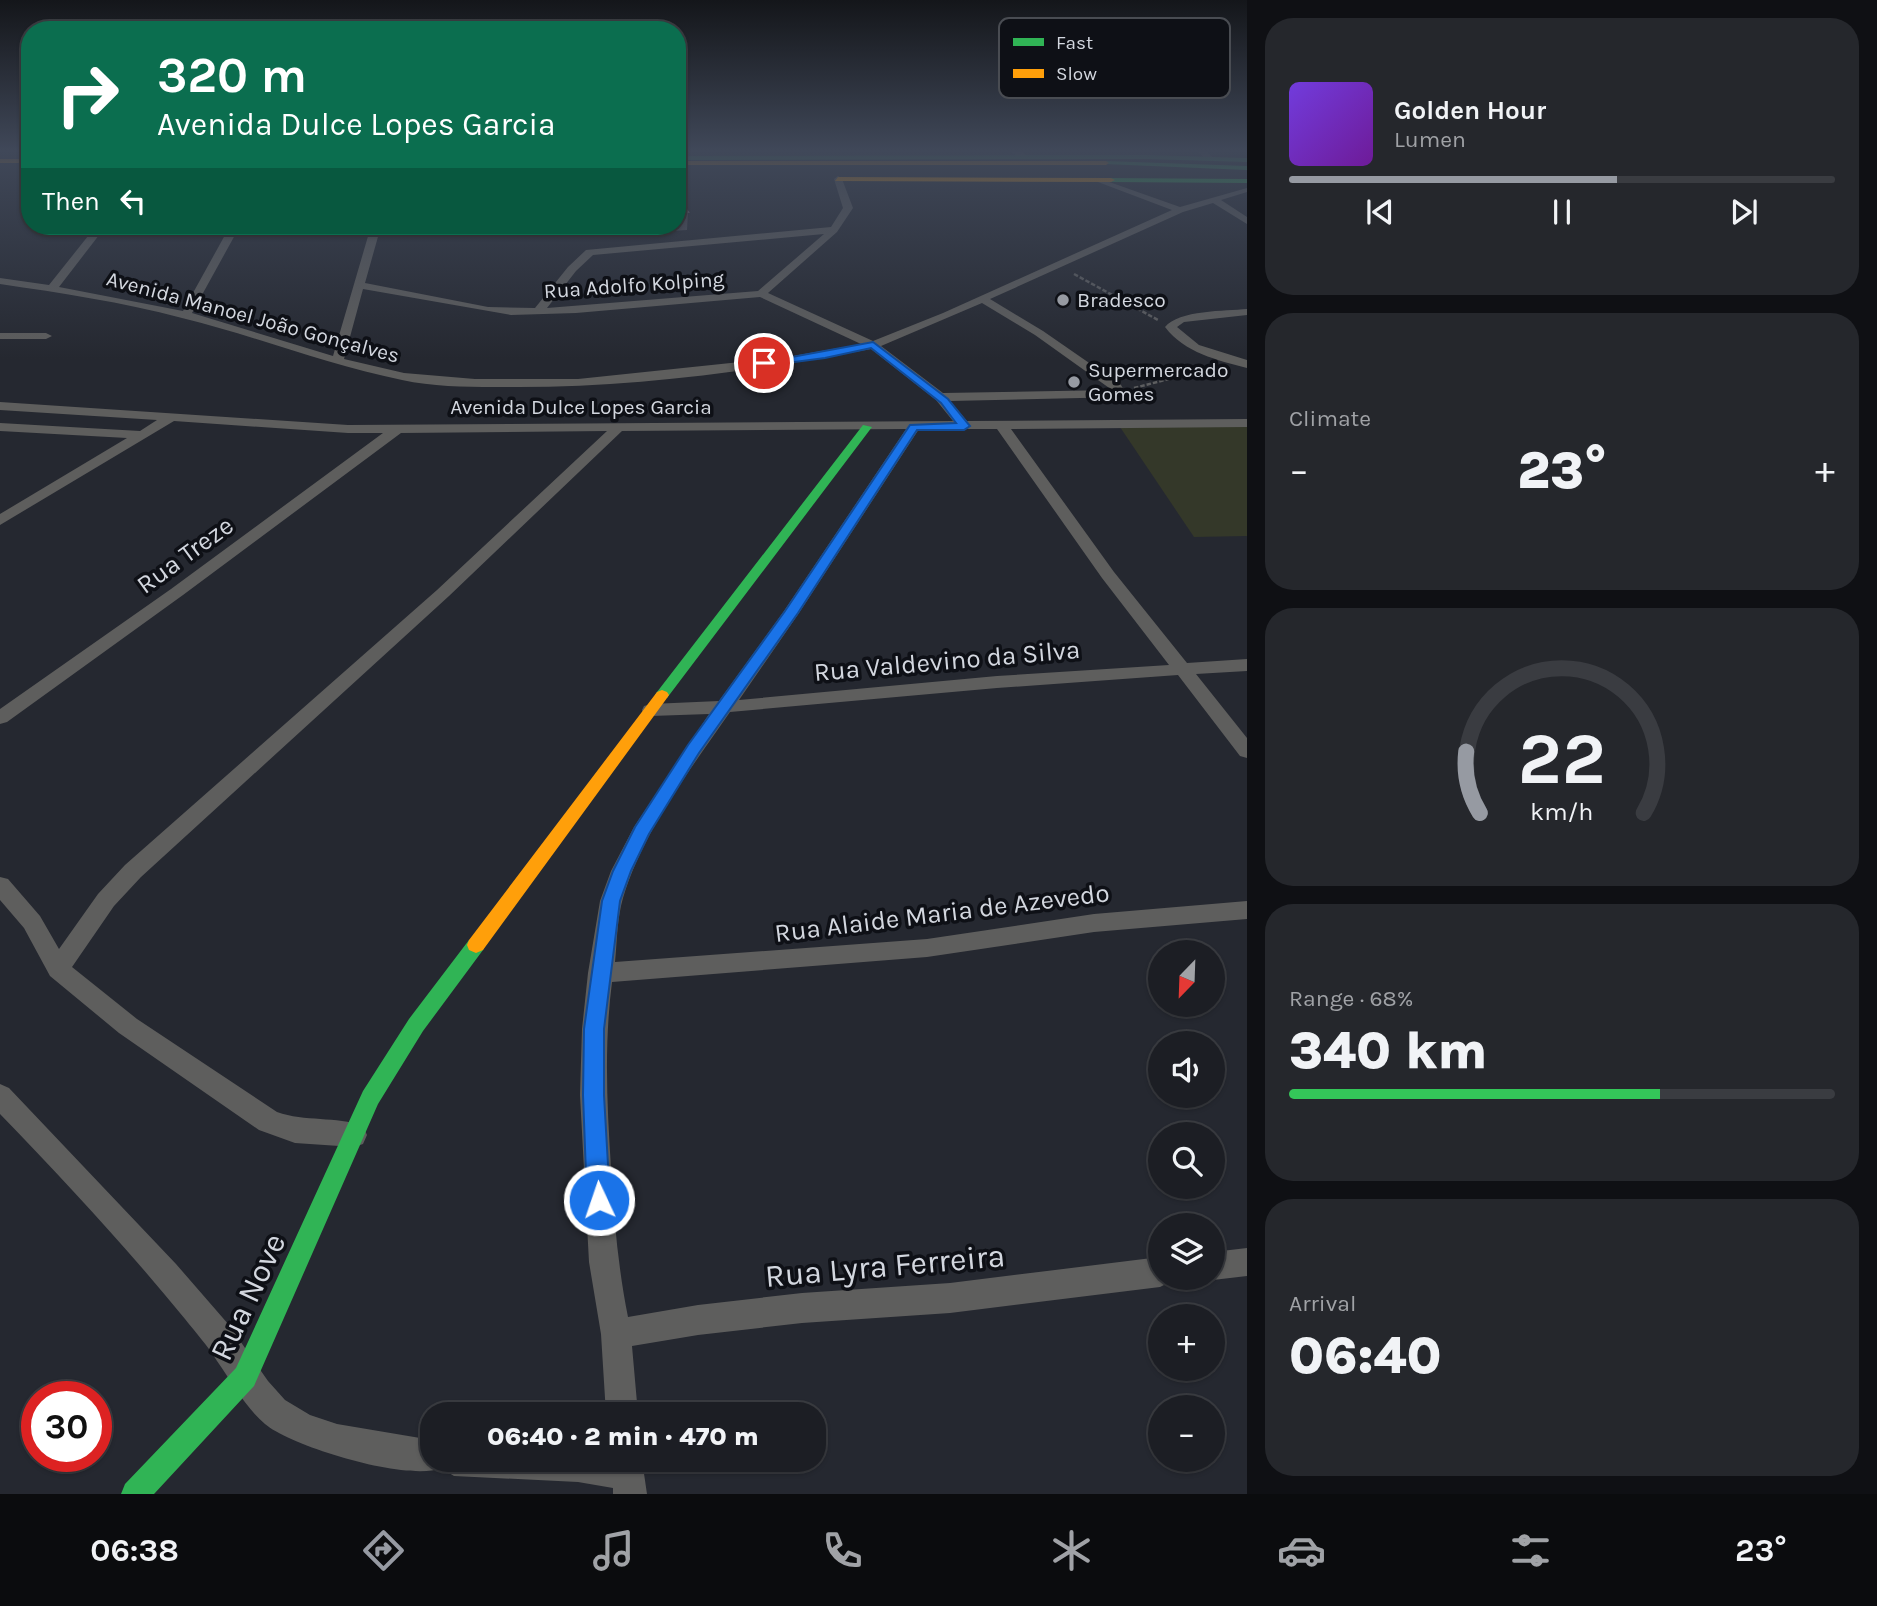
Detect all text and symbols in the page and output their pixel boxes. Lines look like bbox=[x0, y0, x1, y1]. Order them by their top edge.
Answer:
legend bbox=[999, 18, 1230, 98]
text: Fast bbox=[1056, 32, 1093, 54]
text: 320 m bbox=[157, 47, 307, 104]
icon: right bbox=[42, 49, 133, 140]
text: Slow bbox=[1056, 63, 1097, 85]
text: Golden Hour bbox=[1394, 95, 1546, 126]
text: Avenida Dulce Lopes Garcia bbox=[157, 106, 556, 143]
text: Lumen bbox=[1394, 126, 1466, 153]
icon: left bbox=[114, 182, 152, 220]
text: Then bbox=[42, 186, 100, 217]
icon: previous bbox=[1361, 193, 1399, 231]
icon: pause bbox=[1543, 193, 1581, 231]
icon: next bbox=[1725, 193, 1763, 231]
street label: Avenida Manoel João Gonçalves bbox=[104, 266, 402, 368]
street label: Rua Adolfo Kolping bbox=[543, 267, 725, 303]
place label: Bradesco bbox=[1077, 288, 1166, 312]
marker: Bradesco bbox=[1055, 292, 1071, 308]
pin bbox=[734, 333, 794, 393]
icon: arrive bbox=[745, 344, 783, 382]
place label: Supermercado Gomes bbox=[1088, 358, 1228, 406]
marker: Supermercado Gomes bbox=[1066, 374, 1082, 390]
street label: Avenida Dulce Lopes Garcia bbox=[450, 395, 712, 419]
text: Climate bbox=[1289, 405, 1371, 432]
text: 23° bbox=[1517, 440, 1607, 501]
text: − bbox=[1289, 448, 1309, 493]
text: + bbox=[1815, 448, 1835, 493]
street label: Rua Treze bbox=[131, 510, 239, 600]
street label: Rua Valdevino da Silva bbox=[813, 634, 1081, 688]
text: 22 bbox=[1518, 716, 1606, 801]
text: km/h bbox=[1530, 797, 1594, 826]
street label: Rua Alaide Maria de Azevedo bbox=[773, 877, 1111, 949]
north arrow bbox=[1148, 940, 1225, 1017]
map controls bbox=[1148, 940, 1225, 1472]
text: Range · 68% bbox=[1289, 985, 1413, 1012]
text: 340 km bbox=[1289, 1020, 1487, 1081]
button: sound bbox=[1148, 1031, 1225, 1108]
button: search bbox=[1148, 1122, 1225, 1199]
position arrow bbox=[562, 1163, 636, 1237]
button: layers bbox=[1148, 1213, 1225, 1290]
street label: Rua Nove bbox=[202, 1228, 294, 1366]
street label: Rua Lyra Ferreira bbox=[764, 1237, 1006, 1295]
text: Arrival bbox=[1289, 1290, 1356, 1317]
button: + bbox=[1148, 1304, 1225, 1381]
text: 06:40 bbox=[1289, 1325, 1442, 1386]
speed limit sign: 30 bbox=[21, 1381, 112, 1472]
button: − bbox=[1148, 1395, 1225, 1472]
text: 06:40 · 2 min · 470 m bbox=[487, 1421, 759, 1452]
icon: directions bbox=[359, 1526, 408, 1575]
icon: music bbox=[589, 1526, 638, 1575]
icon: phone bbox=[818, 1526, 867, 1575]
icon: climate bbox=[1047, 1526, 1096, 1575]
icon: car bbox=[1277, 1526, 1326, 1575]
icon: filters bbox=[1506, 1526, 1555, 1575]
text: 06:38 bbox=[90, 1532, 179, 1569]
text: 23° bbox=[1735, 1532, 1787, 1569]

